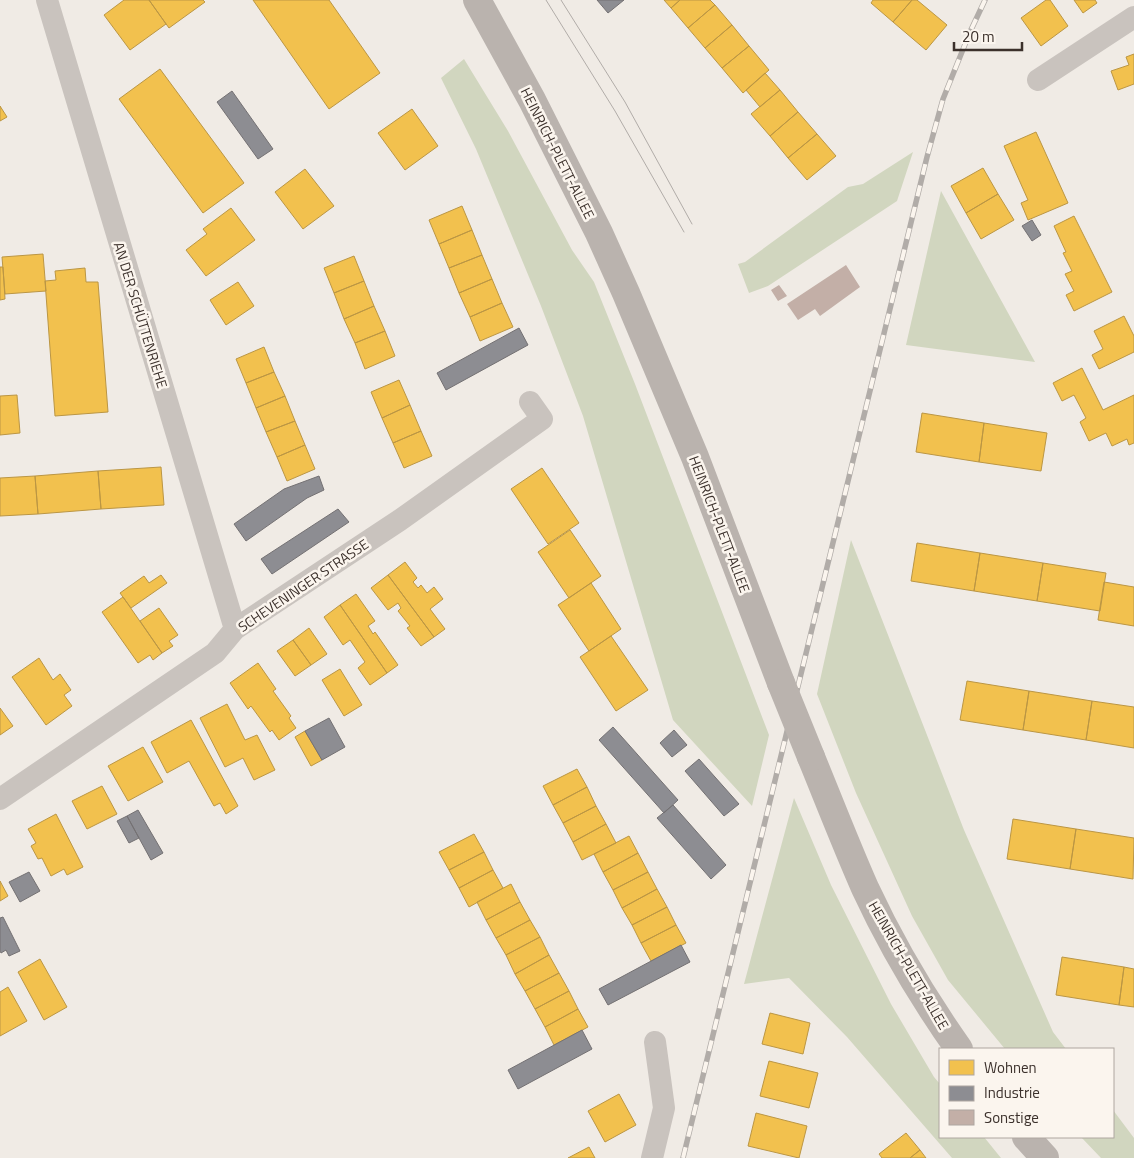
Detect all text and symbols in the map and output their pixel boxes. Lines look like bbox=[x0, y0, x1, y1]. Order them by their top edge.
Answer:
scale bar bbox=[954, 20, 1022, 52]
text: 20 m bbox=[962, 25, 995, 48]
street label: HEINRICH-PLETT-ALLEE bbox=[516, 84, 600, 223]
street label: AN DER SCHÜTTENRIEHE bbox=[109, 239, 173, 391]
street label: HEINRICH-PLETT-ALLEE bbox=[684, 452, 756, 596]
street label: SCHEVENINGER STRASSE bbox=[234, 533, 373, 637]
street label: HEINRICH-PLETT-ALLEE bbox=[864, 897, 955, 1033]
legend bbox=[939, 1048, 1114, 1138]
text: Wohnen bbox=[984, 1056, 1037, 1079]
text: Industrie bbox=[984, 1081, 1040, 1104]
text: Sonstige bbox=[984, 1106, 1039, 1129]

